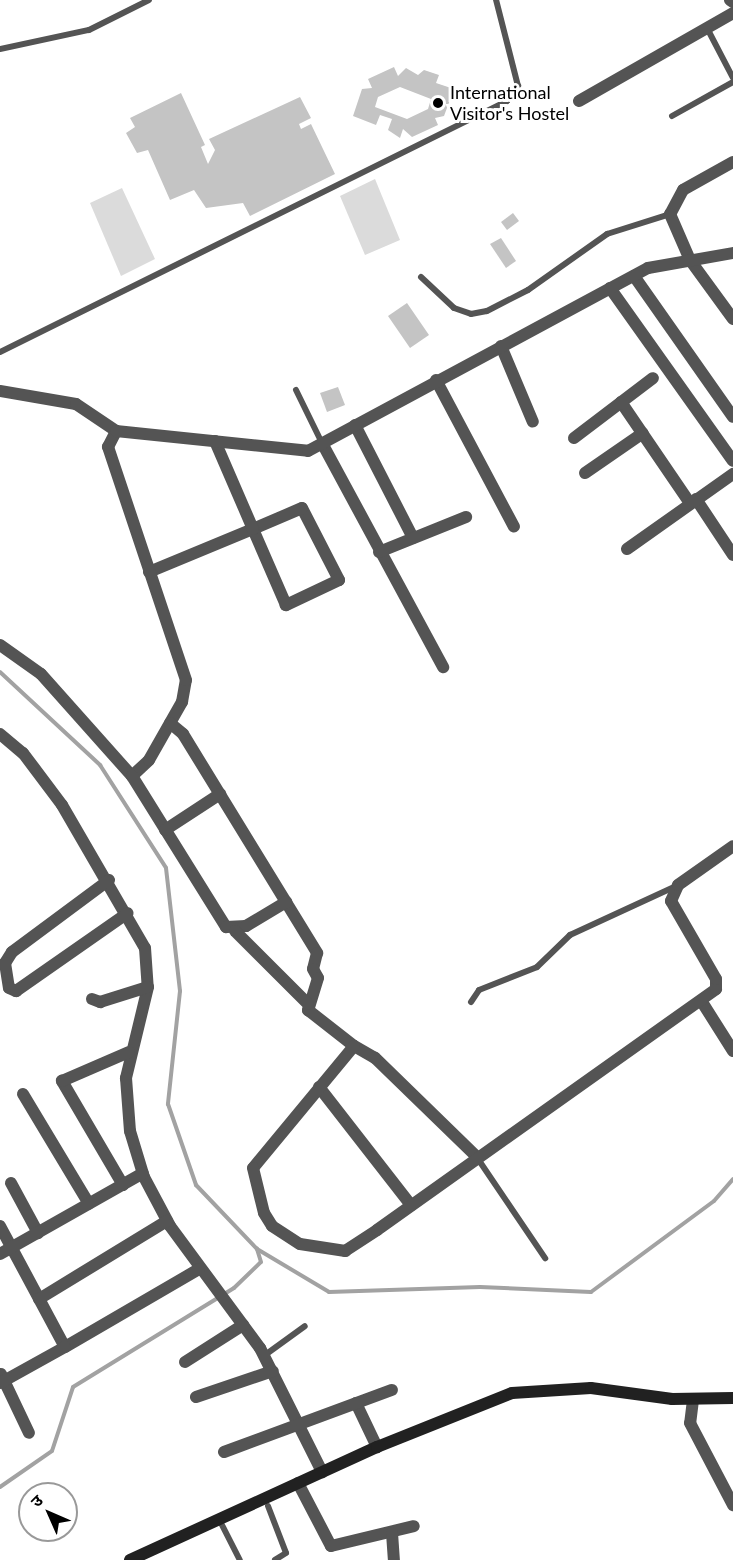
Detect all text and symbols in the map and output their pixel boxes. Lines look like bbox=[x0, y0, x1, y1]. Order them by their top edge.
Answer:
place label: International Visitor's Hostel bbox=[450, 82, 569, 124]
marker: International Visitor's Hostel bbox=[431, 96, 445, 110]
north arrow bbox=[18, 1482, 78, 1542]
text: उ bbox=[26, 1490, 46, 1510]

